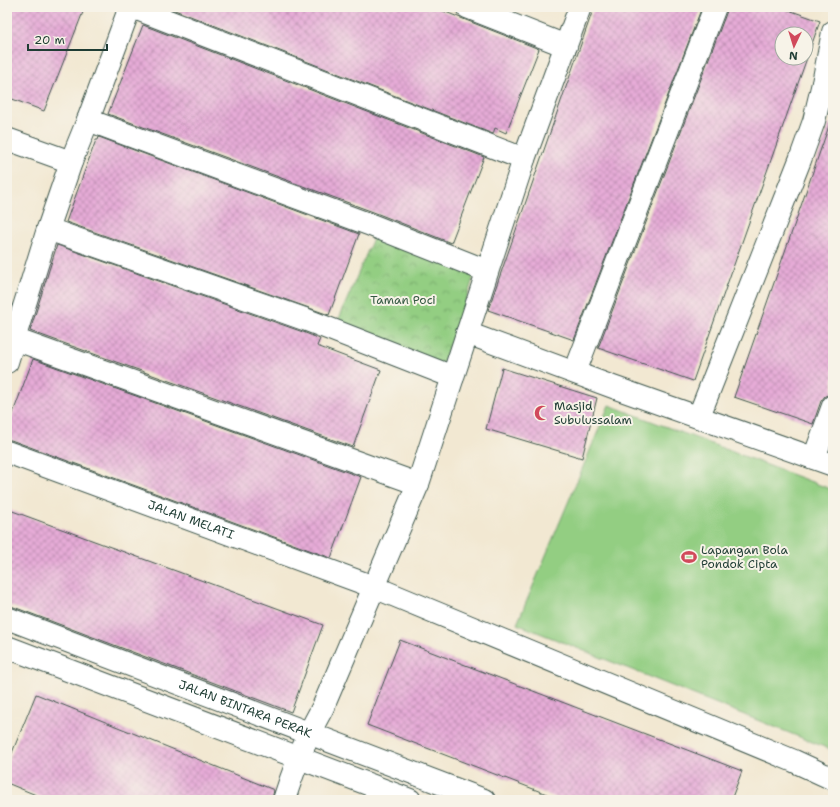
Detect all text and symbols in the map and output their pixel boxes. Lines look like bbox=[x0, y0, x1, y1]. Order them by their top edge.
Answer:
scale bar bbox=[28, 26, 107, 52]
north arrow bbox=[774, 26, 814, 66]
text: 20 m bbox=[34, 32, 65, 48]
text: N bbox=[788, 48, 798, 63]
park label: Taman Poci bbox=[370, 292, 436, 308]
place label: Masjid Subulussalam bbox=[554, 398, 632, 428]
mosque icon: Masjid Subulussalam bbox=[533, 404, 551, 422]
street label: JALAN MELATI bbox=[146, 496, 237, 543]
place label: Lapangan Bola Pondok Cipta bbox=[701, 542, 788, 572]
sports icon: Lapangan Bola Pondok Cipta bbox=[680, 548, 698, 566]
street label: JALAN BINTARA PERAK bbox=[176, 676, 314, 742]

